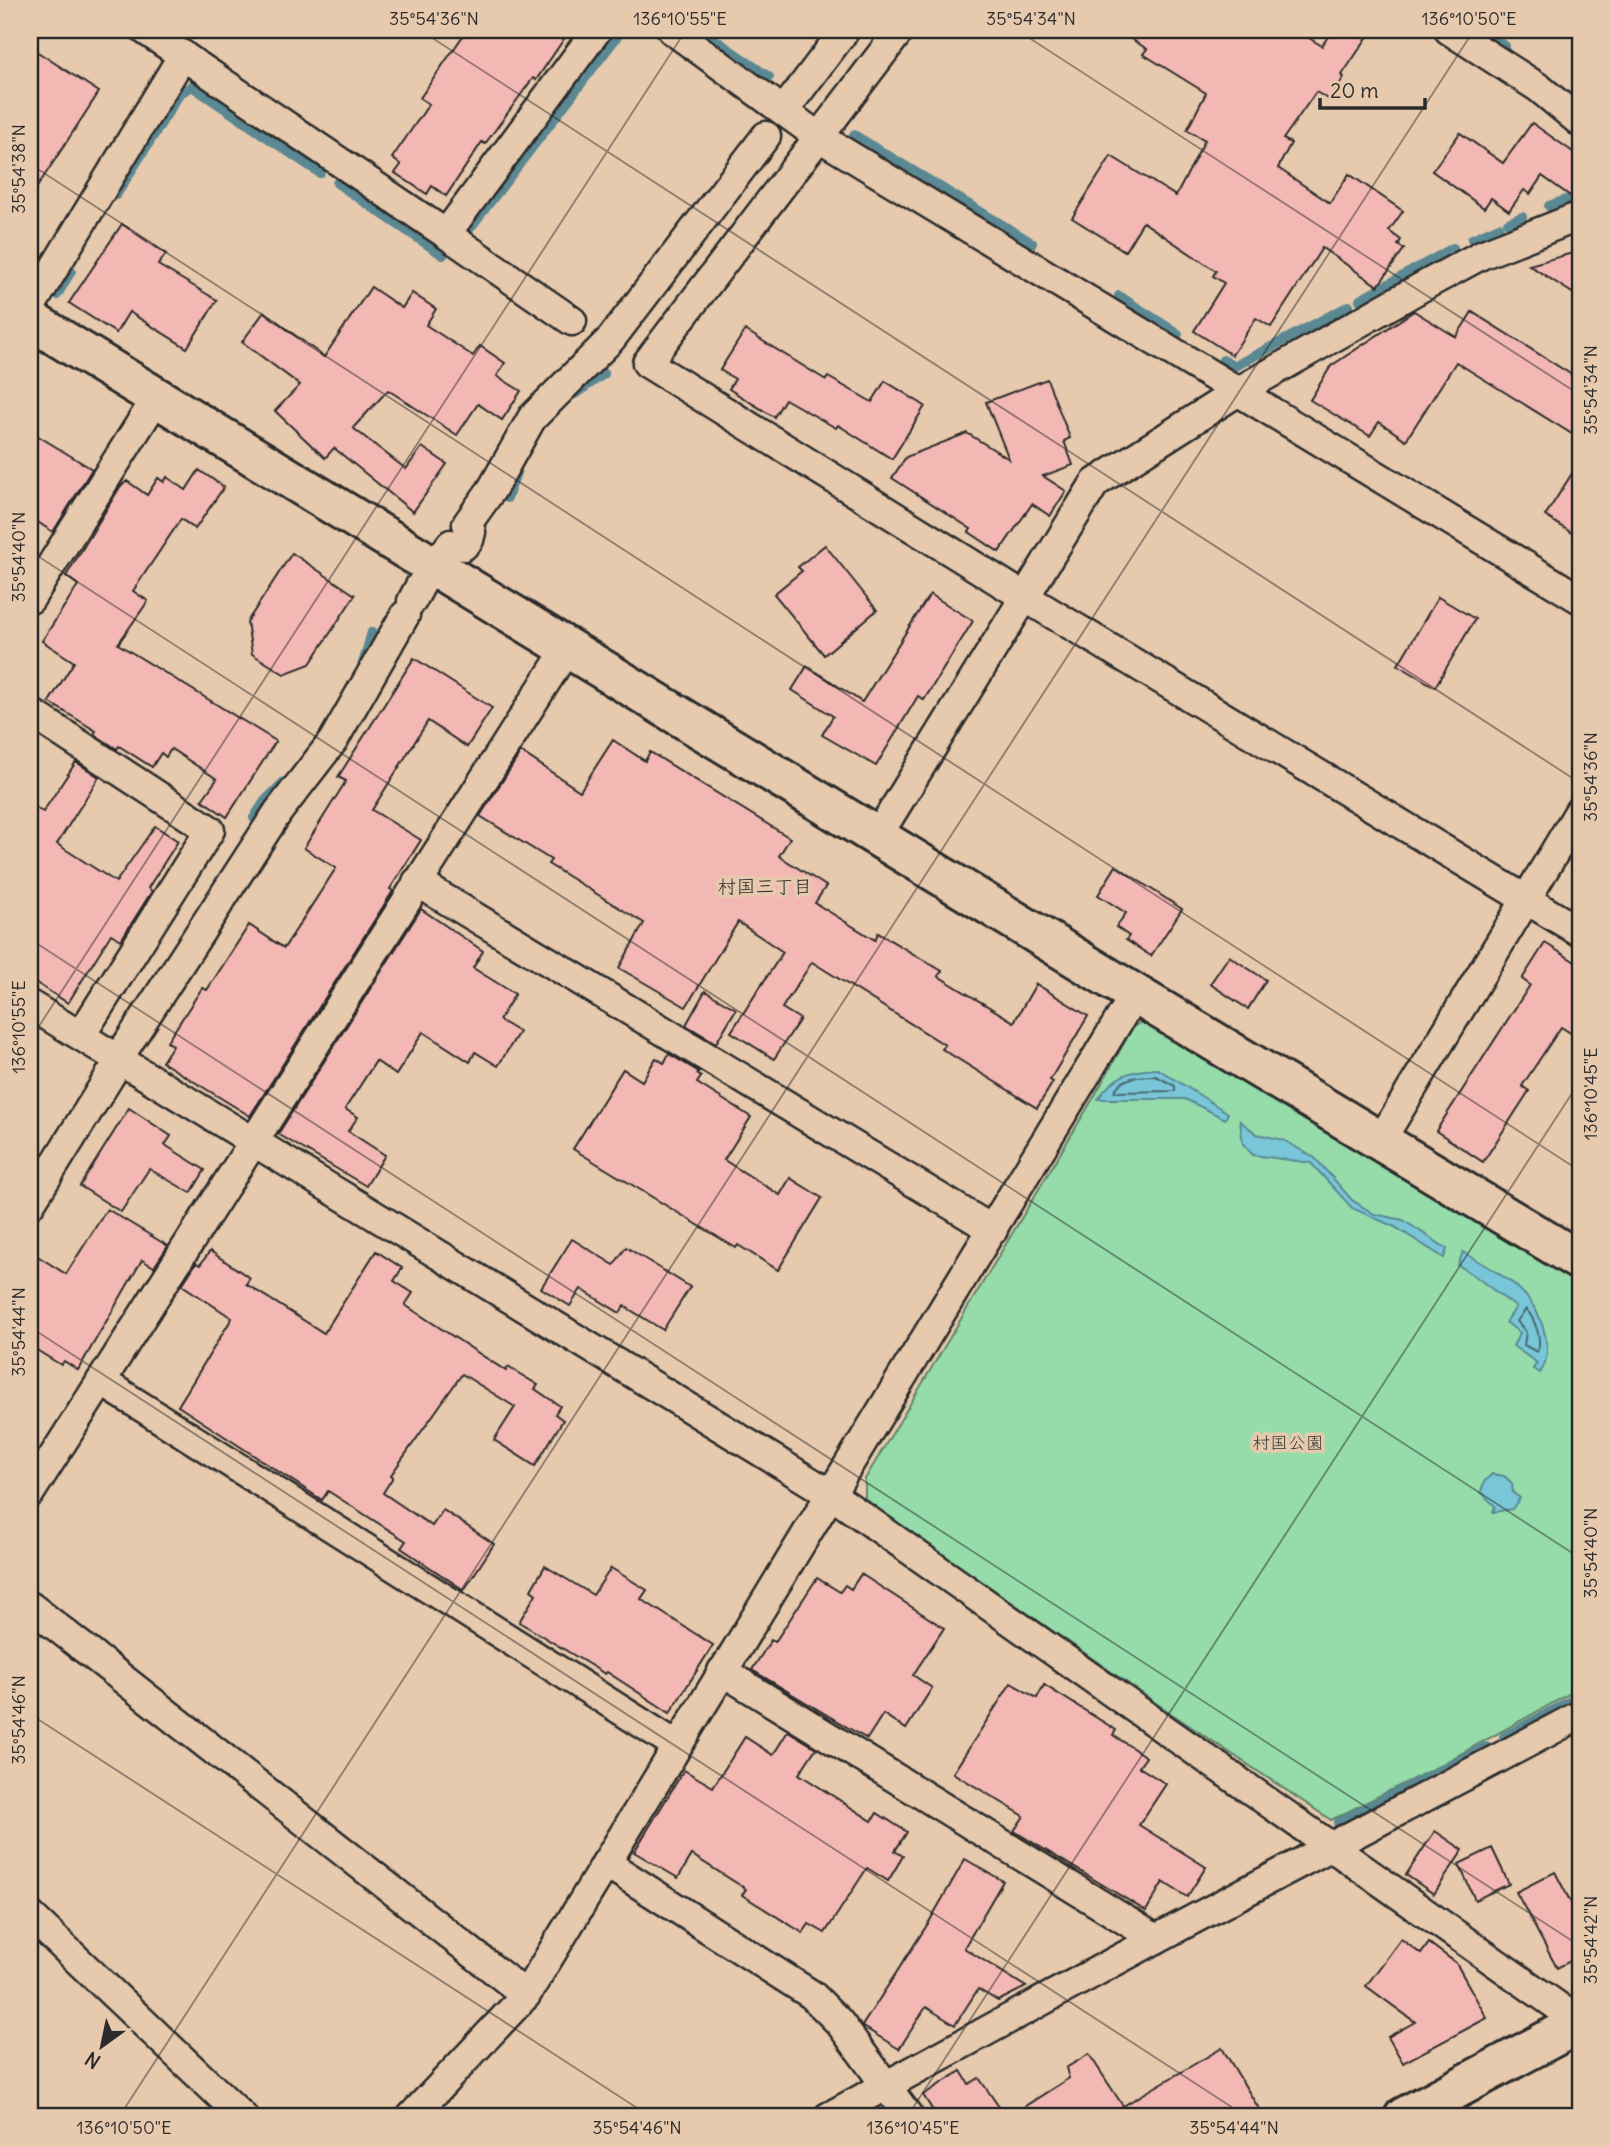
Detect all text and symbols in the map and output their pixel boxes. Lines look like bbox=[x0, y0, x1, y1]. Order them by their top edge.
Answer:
text: 35°54'36"N bbox=[389, 7, 479, 30]
text: 136°10'55"E bbox=[633, 7, 727, 30]
text: 35°54'34"N bbox=[986, 7, 1076, 30]
text: 136°10'50"E bbox=[1421, 7, 1517, 30]
scale bar bbox=[1320, 66, 1424, 110]
text: 20 m bbox=[1330, 77, 1379, 104]
text: 35°54'38"N bbox=[7, 124, 30, 214]
text: 35°54'34"N bbox=[1579, 345, 1602, 435]
text: 35°54'40"N bbox=[7, 511, 30, 603]
text: 35°54'36"N bbox=[1579, 732, 1602, 822]
district label: 村国三丁目 bbox=[717, 874, 813, 898]
text: 136°10'55"E bbox=[7, 980, 30, 1074]
text: 136°10'45"E bbox=[1579, 1047, 1602, 1141]
text: 35°54'44"N bbox=[7, 1287, 30, 1377]
park label: 村国公園 bbox=[1252, 1431, 1324, 1454]
text: 35°54'40"N bbox=[1579, 1507, 1602, 1599]
text: 35°54'46"N bbox=[7, 1675, 30, 1765]
text: 35°54'42"N bbox=[1579, 1895, 1602, 1985]
north arrow bbox=[66, 2010, 136, 2080]
text: N bbox=[81, 2047, 105, 2074]
text: 136°10'50"E bbox=[76, 2116, 172, 2139]
text: 35°54'46"N bbox=[592, 2116, 682, 2139]
text: 136°10'45"E bbox=[866, 2116, 960, 2139]
text: 35°54'44"N bbox=[1189, 2116, 1279, 2139]

